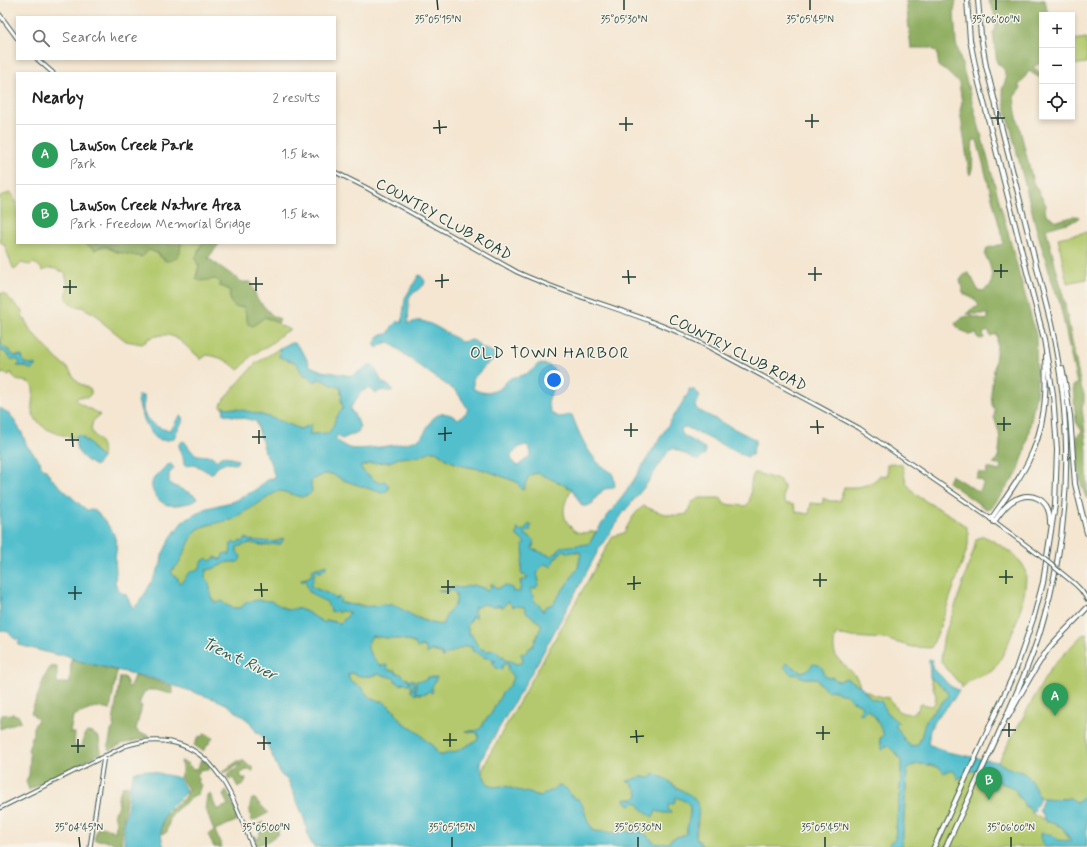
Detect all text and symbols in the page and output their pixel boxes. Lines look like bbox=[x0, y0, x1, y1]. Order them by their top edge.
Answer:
map controls bbox=[1039, 12, 1075, 120]
button: + bbox=[1039, 12, 1075, 48]
text: 35°05'15"N bbox=[415, 13, 462, 27]
text: 35°05'30"N bbox=[601, 13, 648, 27]
text: 35°05'45"N bbox=[786, 13, 834, 27]
text: 35°06'00"N bbox=[972, 13, 1020, 27]
search box bbox=[16, 16, 336, 60]
icon: search bbox=[30, 27, 52, 49]
text: Search here bbox=[62, 28, 138, 48]
button: − bbox=[1039, 48, 1075, 84]
button: locate bbox=[1039, 84, 1075, 120]
text: Nearby bbox=[32, 87, 84, 109]
text: 2 results bbox=[273, 90, 320, 107]
text: Lawson Creek Park bbox=[70, 136, 193, 156]
text: A bbox=[41, 146, 49, 163]
text: 1.5 km bbox=[281, 146, 320, 163]
text: Park bbox=[70, 156, 96, 173]
street label: COUNTRY CLUB ROAD bbox=[372, 174, 515, 266]
text: Lawson Creek Nature Area bbox=[70, 196, 241, 216]
text: B bbox=[41, 206, 49, 223]
text: 1.5 km bbox=[281, 206, 320, 223]
text: Park · Freedom Memorial Bridge bbox=[70, 216, 251, 233]
street label: COUNTRY CLUB ROAD bbox=[665, 309, 810, 396]
district label: OLD TOWN HARBOR bbox=[470, 343, 630, 364]
your location bbox=[544, 370, 564, 390]
water label: Trent River bbox=[199, 633, 282, 687]
pin: A bbox=[1042, 683, 1068, 716]
pin: B bbox=[976, 767, 1002, 800]
text: 35°04'45"N bbox=[55, 821, 104, 835]
text: 35°05'00"N bbox=[242, 821, 290, 835]
text: 35°05'15"N bbox=[429, 821, 476, 835]
text: 35°05'30"N bbox=[615, 821, 662, 835]
text: 35°05'45"N bbox=[801, 821, 849, 835]
text: 35°06'00"N bbox=[987, 821, 1035, 835]

